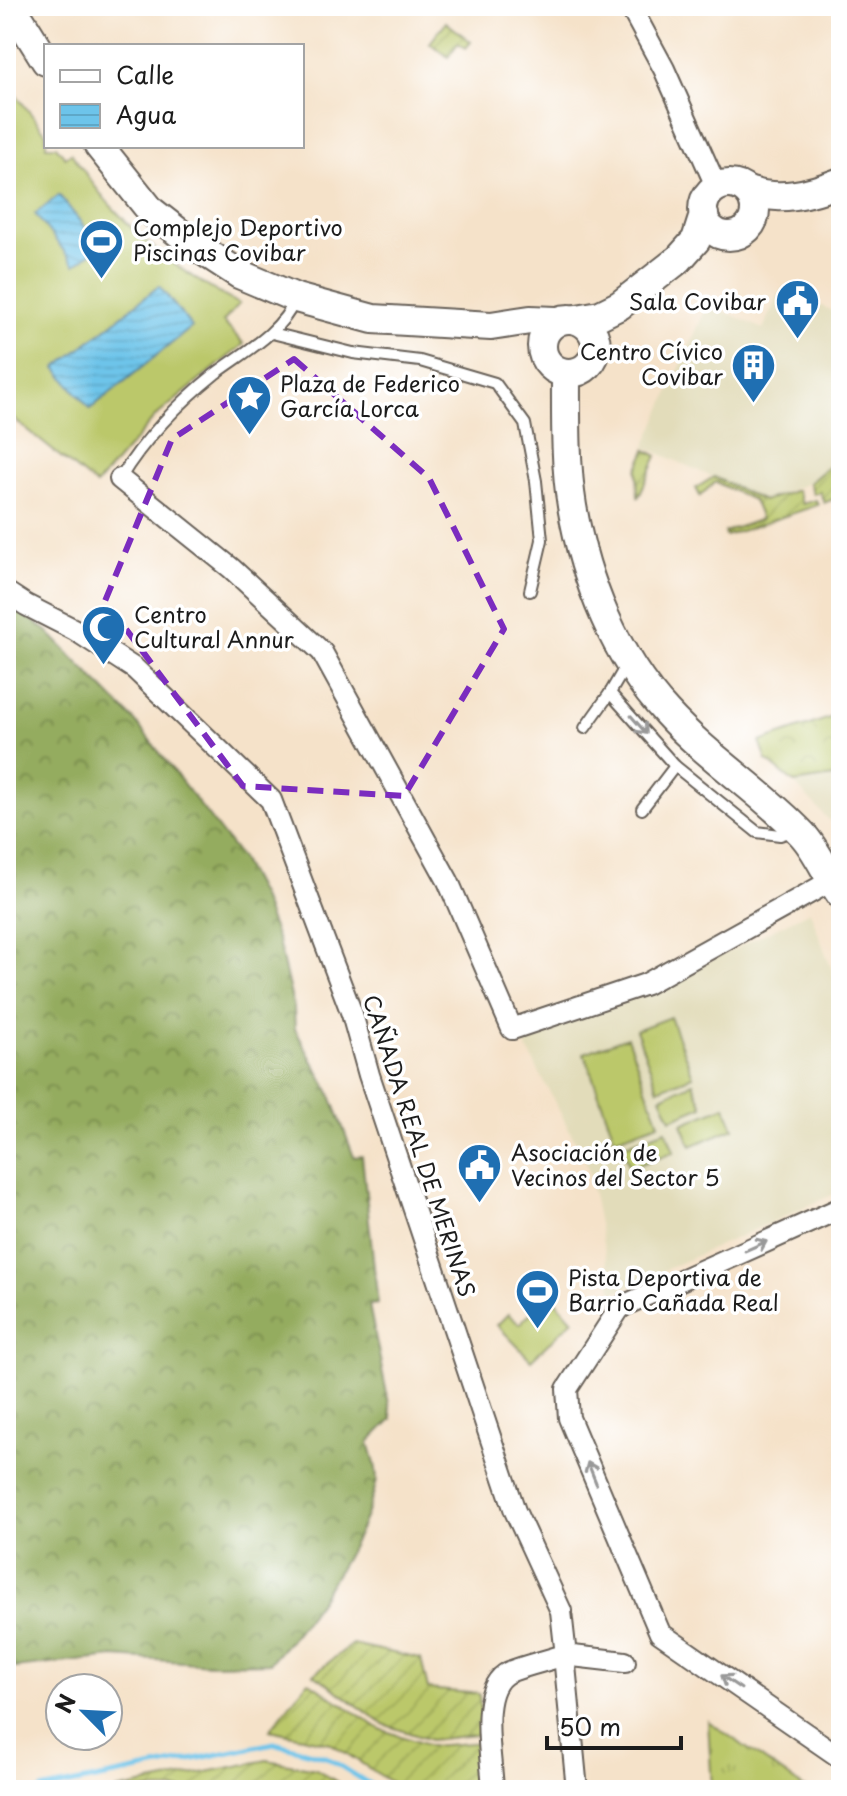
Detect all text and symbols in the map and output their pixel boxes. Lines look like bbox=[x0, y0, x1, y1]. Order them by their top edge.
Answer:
legend bbox=[44, 44, 304, 148]
text: Calle bbox=[116, 56, 174, 92]
text: Agua bbox=[116, 96, 176, 132]
place label: Complejo Deportivo Piscinas Covibar bbox=[133, 210, 343, 268]
sports icon: Complejo Deportivo Piscinas Covibar bbox=[78, 217, 126, 280]
public building icon: Sala Covibar bbox=[773, 278, 821, 341]
place label: Sala Covibar bbox=[629, 284, 766, 317]
place label: Centro Cívico Covibar bbox=[580, 334, 723, 392]
building icon: Centro Cívico Covibar bbox=[730, 341, 778, 404]
place label: Plaza de Federico García Lorca bbox=[280, 366, 460, 424]
place icon: Plaza de Federico García Lorca bbox=[225, 373, 273, 436]
place label: Centro Cultural Annur bbox=[134, 597, 295, 655]
mosque icon: Centro Cultural Annur bbox=[79, 604, 127, 667]
one-way arrow bbox=[630, 715, 648, 735]
street label: CAÑADA REAL DE MERINAS bbox=[356, 990, 485, 1301]
place label: Asociación de Vecinos del Sector 5 bbox=[511, 1135, 720, 1193]
public building icon: Asociación de Vecinos del Sector 5 bbox=[456, 1142, 504, 1205]
one-way arrow bbox=[744, 1238, 768, 1253]
place label: Pista Deportiva de Barrio Cañada Real bbox=[568, 1260, 779, 1318]
sports icon: Pista Deportiva de Barrio Cañada Real bbox=[513, 1267, 561, 1330]
one-way arrow bbox=[583, 1461, 598, 1486]
north arrow bbox=[44, 1672, 124, 1752]
one-way arrow bbox=[720, 1674, 742, 1690]
text: N bbox=[46, 1689, 83, 1718]
scale bar bbox=[547, 1700, 681, 1750]
text: 50 m bbox=[559, 1708, 621, 1744]

